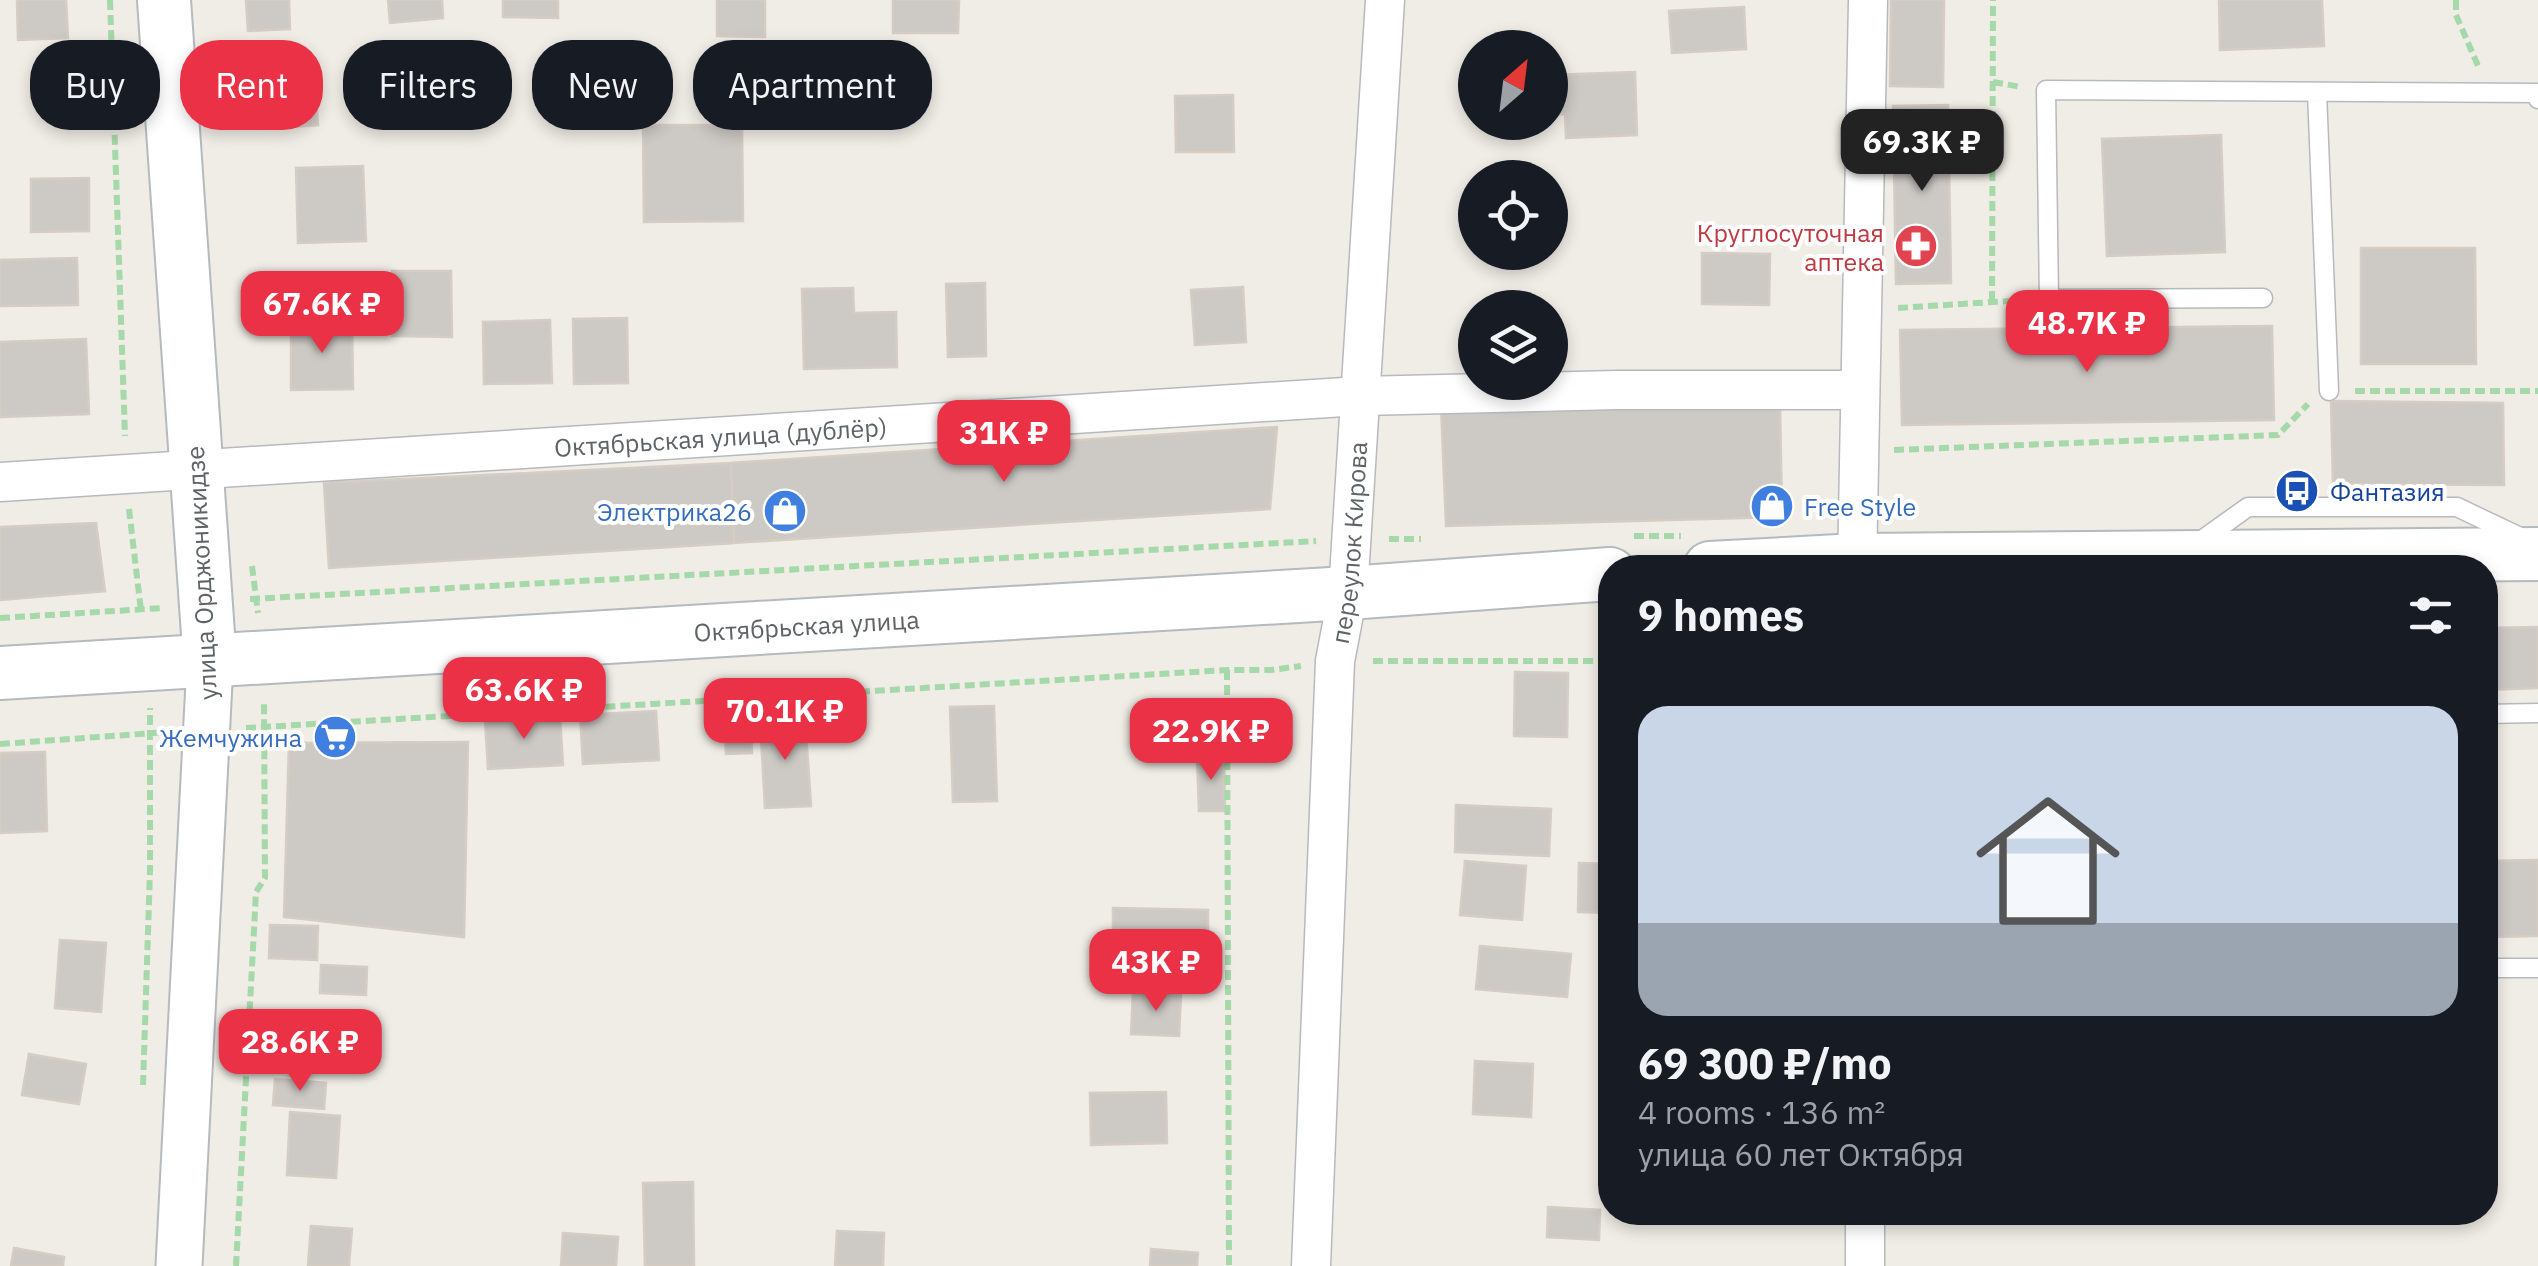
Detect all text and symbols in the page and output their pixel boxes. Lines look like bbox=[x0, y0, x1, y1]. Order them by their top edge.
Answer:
north arrow bbox=[1458, 30, 1568, 140]
map controls bbox=[1458, 30, 1568, 400]
chip: Buy bbox=[30, 40, 160, 130]
chip: Rent bbox=[180, 40, 323, 130]
chip: Filters bbox=[343, 40, 512, 130]
chip: New bbox=[532, 40, 673, 130]
chip: Apartment bbox=[693, 40, 932, 130]
pin: 69.3K ₽ bbox=[1830, 109, 2014, 194]
text: 69.3K ₽ bbox=[1863, 120, 1981, 162]
button: locate bbox=[1458, 160, 1568, 270]
place label: Круглосуточная аптека bbox=[1697, 216, 1884, 278]
pharmacy icon: Круглосуточная аптека bbox=[1893, 223, 1939, 269]
pin: 67.6K ₽ bbox=[230, 271, 414, 356]
text: 67.6K ₽ bbox=[263, 282, 381, 324]
button: layers bbox=[1458, 290, 1568, 400]
pin: 48.7K ₽ bbox=[1995, 290, 2179, 375]
text: 48.7K ₽ bbox=[2028, 301, 2146, 343]
pin: 31K ₽ bbox=[934, 400, 1074, 485]
street label: Октябрьская улица (дублёр) bbox=[553, 409, 888, 463]
text: 31K ₽ bbox=[959, 411, 1049, 453]
street label: переулок Кирова bbox=[1322, 441, 1374, 646]
street label: улица Орджоникидзе bbox=[178, 445, 224, 701]
bus stop icon: Фантазия bbox=[2274, 468, 2320, 514]
place label: Фантазия bbox=[2330, 475, 2445, 508]
shop icon: Free Style bbox=[1749, 483, 1795, 529]
shop icon: Электрика26 bbox=[762, 488, 808, 534]
place label: Free Style bbox=[1804, 490, 1916, 523]
place label: Электрика26 bbox=[597, 495, 752, 528]
text: 9 homes bbox=[1638, 588, 1804, 643]
icon: filters bbox=[2403, 588, 2458, 643]
street label: Октябрьская улица bbox=[693, 602, 920, 648]
pin: 63.6K ₽ bbox=[432, 657, 616, 742]
text: 63.6K ₽ bbox=[465, 668, 583, 710]
pin: 70.1K ₽ bbox=[693, 678, 877, 763]
text: 70.1K ₽ bbox=[726, 689, 844, 731]
pin: 22.9K ₽ bbox=[1119, 698, 1303, 783]
text: 22.9K ₽ bbox=[1152, 709, 1270, 751]
supermarket icon: Жемчужина bbox=[312, 714, 358, 760]
place label: Жемчужина bbox=[159, 721, 302, 754]
icon: home bbox=[1958, 771, 2138, 951]
pin: 43K ₽ bbox=[1086, 929, 1226, 1014]
text: 43K ₽ bbox=[1111, 940, 1201, 982]
pin: 28.6K ₽ bbox=[208, 1009, 392, 1094]
text: 28.6K ₽ bbox=[241, 1020, 359, 1062]
text: 69 300 ₽/mo bbox=[1638, 1036, 1892, 1091]
text: 4 rooms · 136 m² bbox=[1638, 1091, 1885, 1133]
text: улица 60 лет Октября bbox=[1638, 1133, 1964, 1175]

